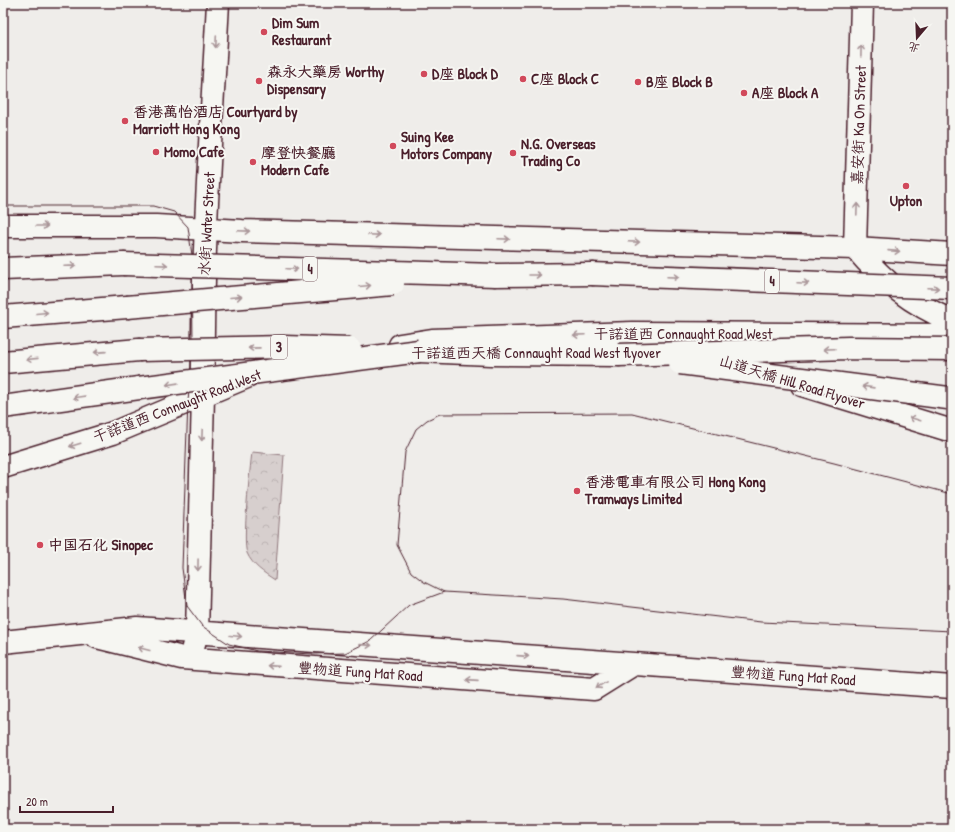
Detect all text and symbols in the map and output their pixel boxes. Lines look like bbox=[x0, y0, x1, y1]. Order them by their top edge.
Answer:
place label: Dim Sum Restaurant bbox=[272, 12, 332, 50]
north arrow bbox=[897, 18, 937, 58]
marker: Dim Sum Restaurant bbox=[259, 27, 269, 37]
one-way arrow bbox=[212, 35, 219, 48]
text: 北 bbox=[906, 39, 921, 56]
one-way arrow bbox=[857, 45, 865, 58]
place label: 森永大藥房 Worthy Dispensary bbox=[267, 61, 385, 100]
place label: D座 Block D bbox=[432, 63, 499, 84]
street label: 嘉安街 Ka On Street bbox=[846, 64, 871, 185]
place label: C座 Block C bbox=[531, 68, 599, 89]
marker: D座 Block D bbox=[419, 69, 429, 79]
place label: B座 Block B bbox=[646, 71, 713, 92]
marker: C座 Block C bbox=[518, 74, 528, 84]
marker: 森永大藥房 Worthy Dispensary bbox=[254, 76, 264, 86]
marker: B座 Block B bbox=[633, 77, 643, 87]
place label: A座 Block A bbox=[752, 82, 819, 103]
marker: A座 Block A bbox=[739, 88, 749, 98]
place label: 香港萬怡酒店 Courtyard by Marriott Hong Kong bbox=[133, 101, 298, 140]
marker: 香港萬怡酒店 Courtyard by Marriott Hong Kong bbox=[120, 116, 130, 126]
place label: Suing Kee Motors Company bbox=[401, 126, 493, 165]
place label: N.G. Overseas Trading Co bbox=[520, 133, 596, 172]
place label: Momo Cafe bbox=[164, 141, 224, 162]
marker: Suing Kee Motors Company bbox=[388, 141, 398, 151]
place label: 摩登快餐廳 Modern Cafe bbox=[261, 142, 336, 180]
marker: Momo Cafe bbox=[151, 147, 161, 157]
marker: N.G. Overseas Trading Co bbox=[508, 148, 518, 158]
marker: 摩登快餐廳 Modern Cafe bbox=[248, 157, 258, 167]
street label: 水街 Water Street bbox=[193, 171, 220, 276]
marker: Upton bbox=[901, 181, 911, 191]
place label: Upton bbox=[890, 190, 923, 212]
one-way arrow bbox=[853, 203, 860, 216]
one-way arrow bbox=[35, 222, 48, 230]
one-way arrow bbox=[237, 228, 250, 235]
one-way arrow bbox=[367, 231, 380, 239]
one-way arrow bbox=[497, 235, 510, 242]
one-way arrow bbox=[627, 238, 640, 246]
one-way arrow bbox=[887, 247, 900, 254]
road number: 4 bbox=[303, 257, 317, 281]
one-way arrow bbox=[155, 261, 168, 269]
one-way arrow bbox=[63, 262, 76, 270]
one-way arrow bbox=[285, 265, 298, 273]
road number: 4 bbox=[765, 269, 779, 293]
one-way arrow bbox=[528, 271, 541, 279]
one-way arrow bbox=[666, 274, 679, 281]
one-way arrow bbox=[796, 279, 809, 286]
one-way arrow bbox=[358, 282, 371, 290]
one-way arrow bbox=[926, 284, 939, 291]
one-way arrow bbox=[229, 294, 242, 301]
one-way arrow bbox=[35, 310, 48, 317]
street label: 干諾道西 Connaught Road West bbox=[594, 323, 773, 344]
one-way arrow bbox=[573, 331, 586, 338]
road number: 3 bbox=[271, 335, 287, 359]
street label: 干諾道西天橋 Connaught Road West flyover bbox=[411, 342, 661, 363]
one-way arrow bbox=[248, 344, 261, 352]
one-way arrow bbox=[823, 345, 836, 352]
one-way arrow bbox=[94, 349, 107, 356]
street label: 山道天橋 Hill Road Flyover bbox=[717, 349, 868, 414]
one-way arrow bbox=[26, 355, 39, 362]
street label: 干諾道西 Connaught Road West bbox=[90, 363, 265, 447]
one-way arrow bbox=[166, 380, 179, 388]
one-way arrow bbox=[862, 383, 875, 391]
one-way arrow bbox=[73, 393, 86, 401]
one-way arrow bbox=[908, 415, 921, 422]
one-way arrow bbox=[199, 428, 206, 441]
one-way arrow bbox=[69, 442, 82, 449]
place label: 香港電車有限公司 Hong Kong Tramways Limited bbox=[584, 471, 766, 510]
marker: 香港電車有限公司 Hong Kong Tramways Limited bbox=[572, 486, 582, 496]
place label: 中国石化 Sinopec bbox=[48, 534, 154, 556]
marker: 中国石化 Sinopec bbox=[35, 540, 45, 550]
one-way arrow bbox=[195, 558, 202, 571]
one-way arrow bbox=[229, 632, 242, 639]
one-way arrow bbox=[359, 641, 372, 648]
one-way arrow bbox=[138, 645, 151, 652]
one-way arrow bbox=[516, 653, 529, 660]
street label: 豐物道 Fung Mat Road bbox=[297, 657, 423, 686]
street label: 豐物道 Fung Mat Road bbox=[730, 661, 856, 690]
one-way arrow bbox=[267, 662, 280, 669]
one-way arrow bbox=[466, 677, 479, 684]
one-way arrow bbox=[595, 681, 607, 689]
scale bar bbox=[20, 788, 113, 814]
text: 20 m bbox=[26, 793, 48, 810]

